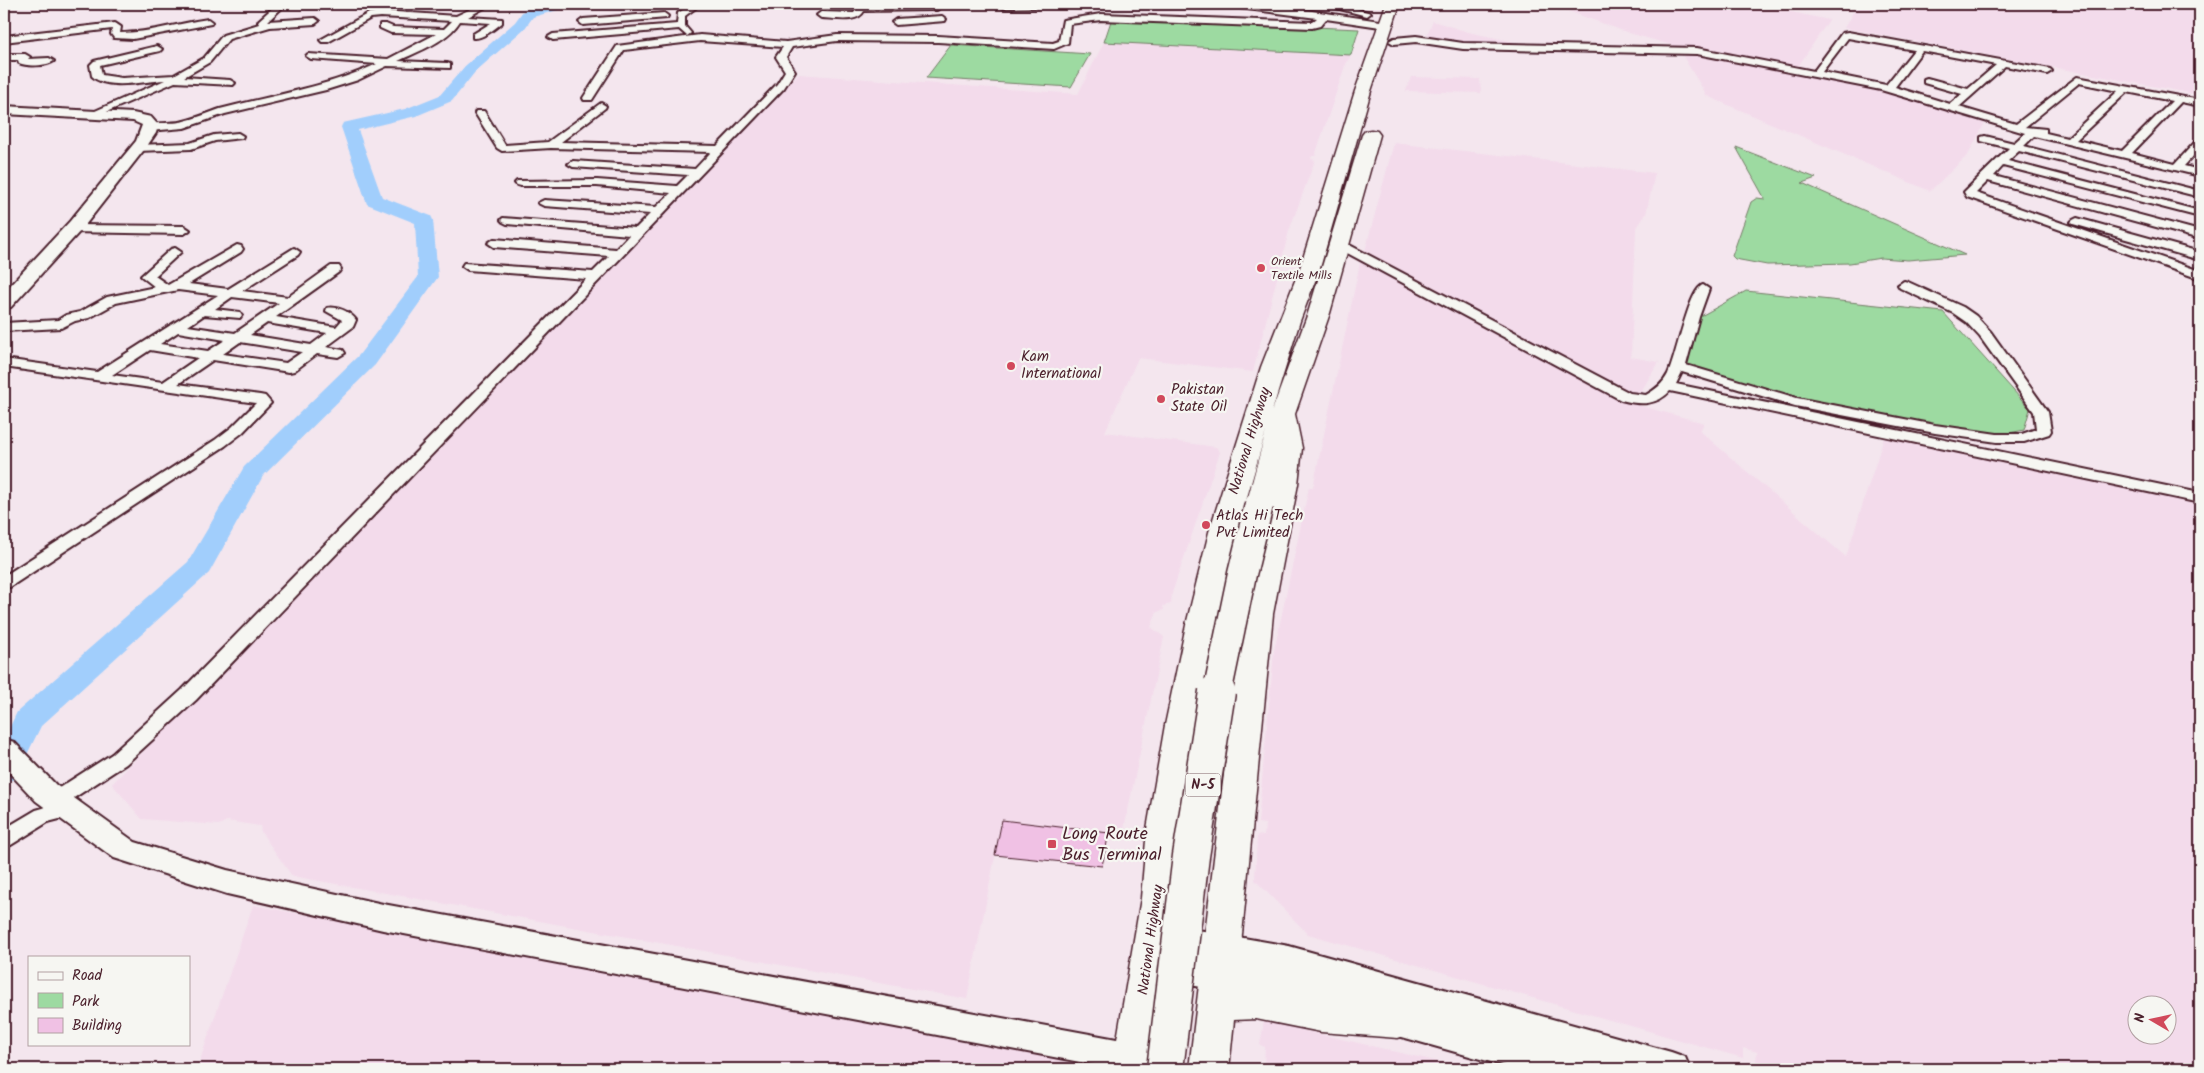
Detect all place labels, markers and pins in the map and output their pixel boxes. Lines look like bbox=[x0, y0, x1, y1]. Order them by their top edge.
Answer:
place label: Orient Textile Mills bbox=[1271, 252, 1332, 285]
marker: Orient Textile Mills bbox=[1255, 262, 1267, 274]
place label: Kam International bbox=[1021, 345, 1101, 386]
marker: Kam International bbox=[1005, 360, 1017, 372]
place label: Pakistan State Oil bbox=[1171, 378, 1227, 419]
marker: Pakistan State Oil bbox=[1155, 393, 1167, 405]
place label: Atlas Hi Tech Pvt Limited bbox=[1216, 504, 1303, 545]
marker: Atlas Hi Tech Pvt Limited bbox=[1200, 519, 1212, 531]
place label: Long Route Bus Terminal bbox=[1062, 820, 1162, 870]
marker: Long Route Bus Terminal bbox=[1046, 838, 1058, 850]

